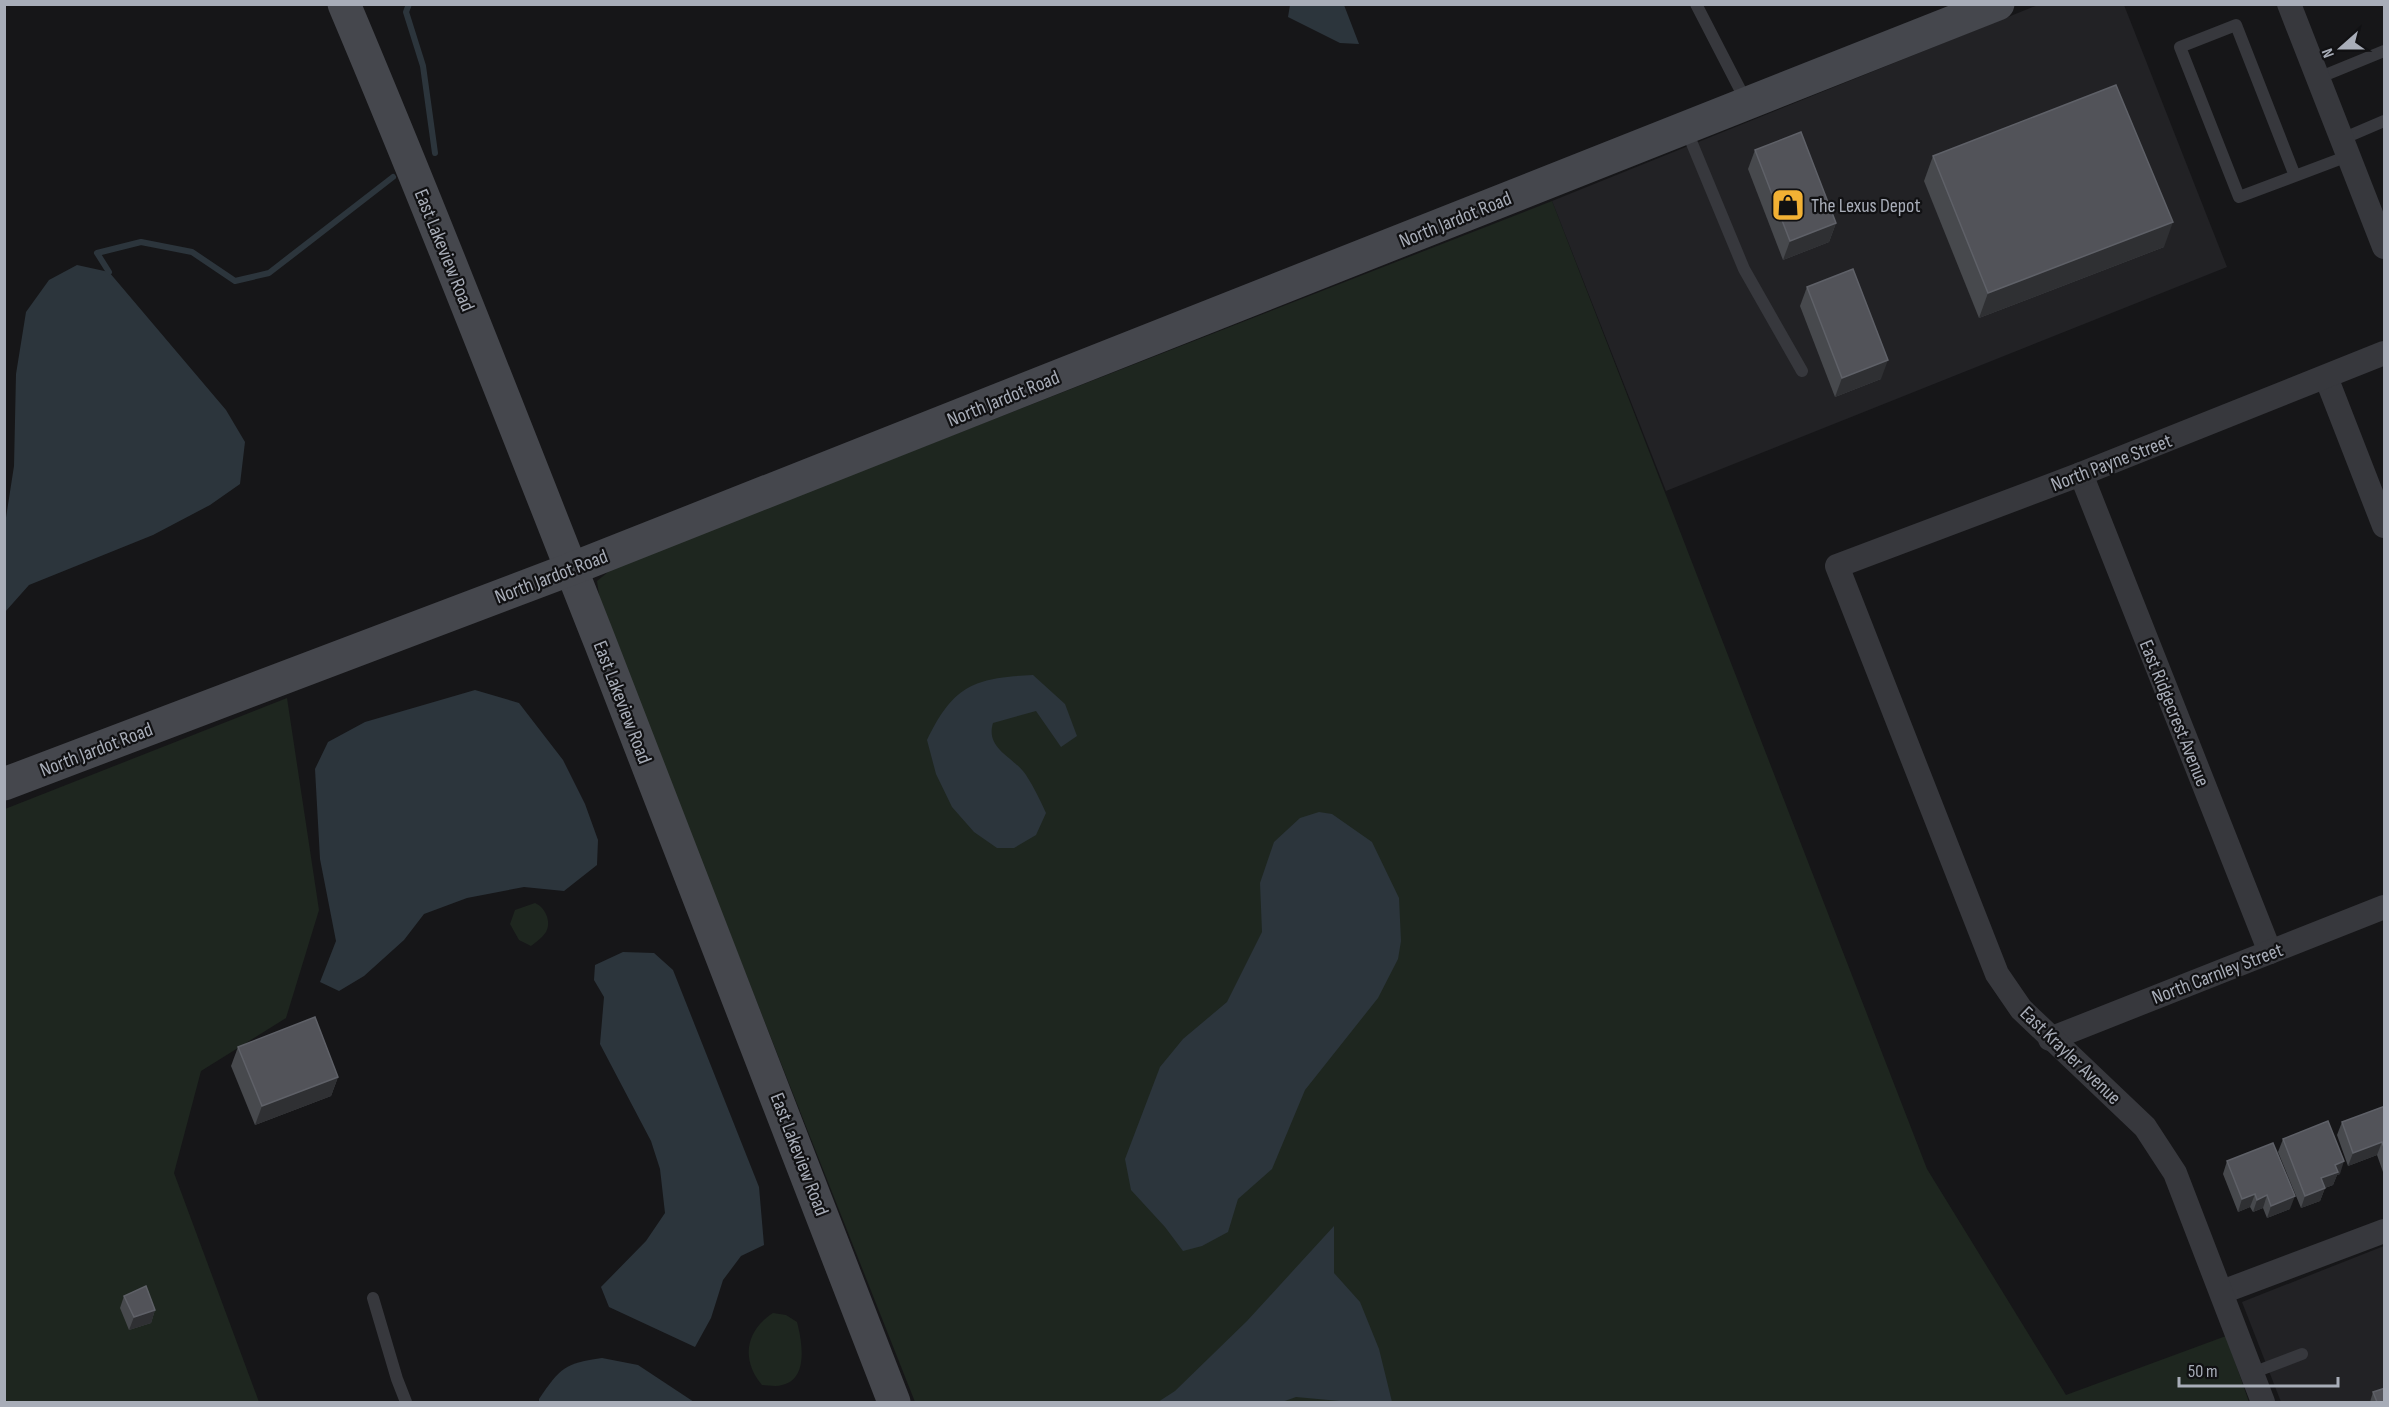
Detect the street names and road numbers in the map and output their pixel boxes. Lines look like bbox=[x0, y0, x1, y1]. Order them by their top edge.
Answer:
street label: East Lakeview Road bbox=[409, 186, 479, 315]
street label: North Jardot Road bbox=[1396, 187, 1515, 253]
street label: North Jardot Road bbox=[944, 366, 1063, 432]
street label: North Payne Street bbox=[2047, 429, 2175, 497]
street label: North Jardot Road bbox=[492, 544, 611, 609]
street label: East Ridgecrest Avenue bbox=[2134, 637, 2214, 790]
street label: East Lakeview Road bbox=[588, 638, 656, 767]
street label: North Jardot Road bbox=[37, 717, 156, 782]
street label: North Carnley Street bbox=[2148, 938, 2286, 1010]
street label: East Krayler Avenue bbox=[2015, 1001, 2126, 1110]
street label: East Lakeview Road bbox=[765, 1090, 833, 1219]

